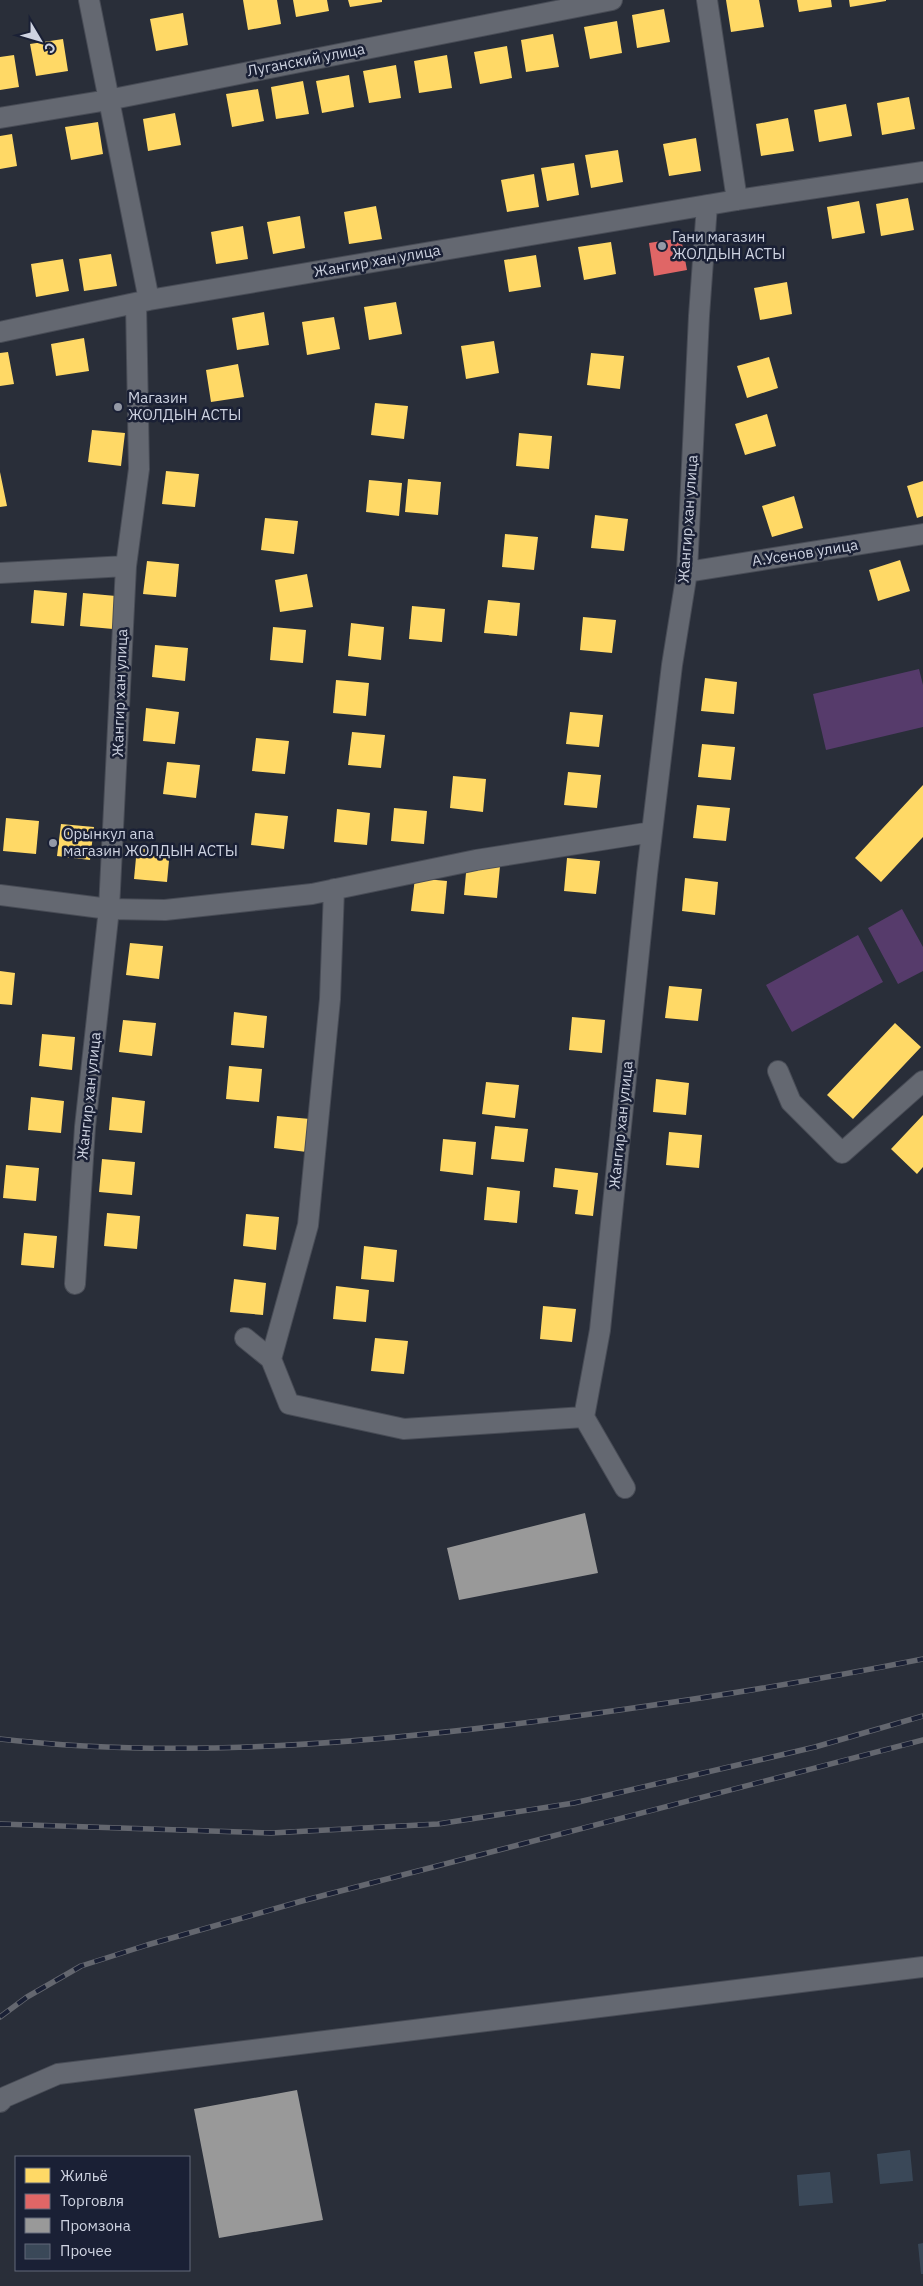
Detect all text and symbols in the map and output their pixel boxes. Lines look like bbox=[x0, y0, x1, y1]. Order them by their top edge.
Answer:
north arrow bbox=[15, 15, 65, 65]
text: С bbox=[40, 39, 60, 57]
street label: Луганский улица bbox=[245, 39, 366, 80]
place label: Гани магазин ЖОЛДЫН АСТЫ bbox=[672, 227, 785, 263]
street label: Жангир хан улица bbox=[312, 240, 442, 281]
marker: Гани магазин ЖОЛДЫН АСТЫ bbox=[656, 240, 668, 252]
place label: Магазин ЖОЛДЫН АСТЫ bbox=[128, 388, 241, 424]
marker: Магазин ЖОЛДЫН АСТЫ bbox=[112, 401, 124, 413]
street label: Жангир хан улица bbox=[674, 454, 701, 584]
street label: А.Усенов улица bbox=[750, 535, 859, 570]
street label: Жангир хан улица bbox=[108, 628, 131, 758]
place label: Орынкул апа магазин ЖОЛДЫН АСТЫ bbox=[63, 824, 238, 860]
marker: Орынкул апа магазин ЖОЛДЫН АСТЫ bbox=[47, 837, 59, 849]
street label: Жангир хан улица bbox=[72, 1031, 105, 1161]
street label: Жангир хан улица bbox=[604, 1060, 637, 1190]
legend bbox=[15, 2156, 190, 2271]
text: Жильё bbox=[60, 2166, 108, 2185]
text: Торговля bbox=[60, 2191, 124, 2210]
text: Промзона bbox=[60, 2216, 131, 2235]
text: Прочее bbox=[60, 2241, 112, 2260]

